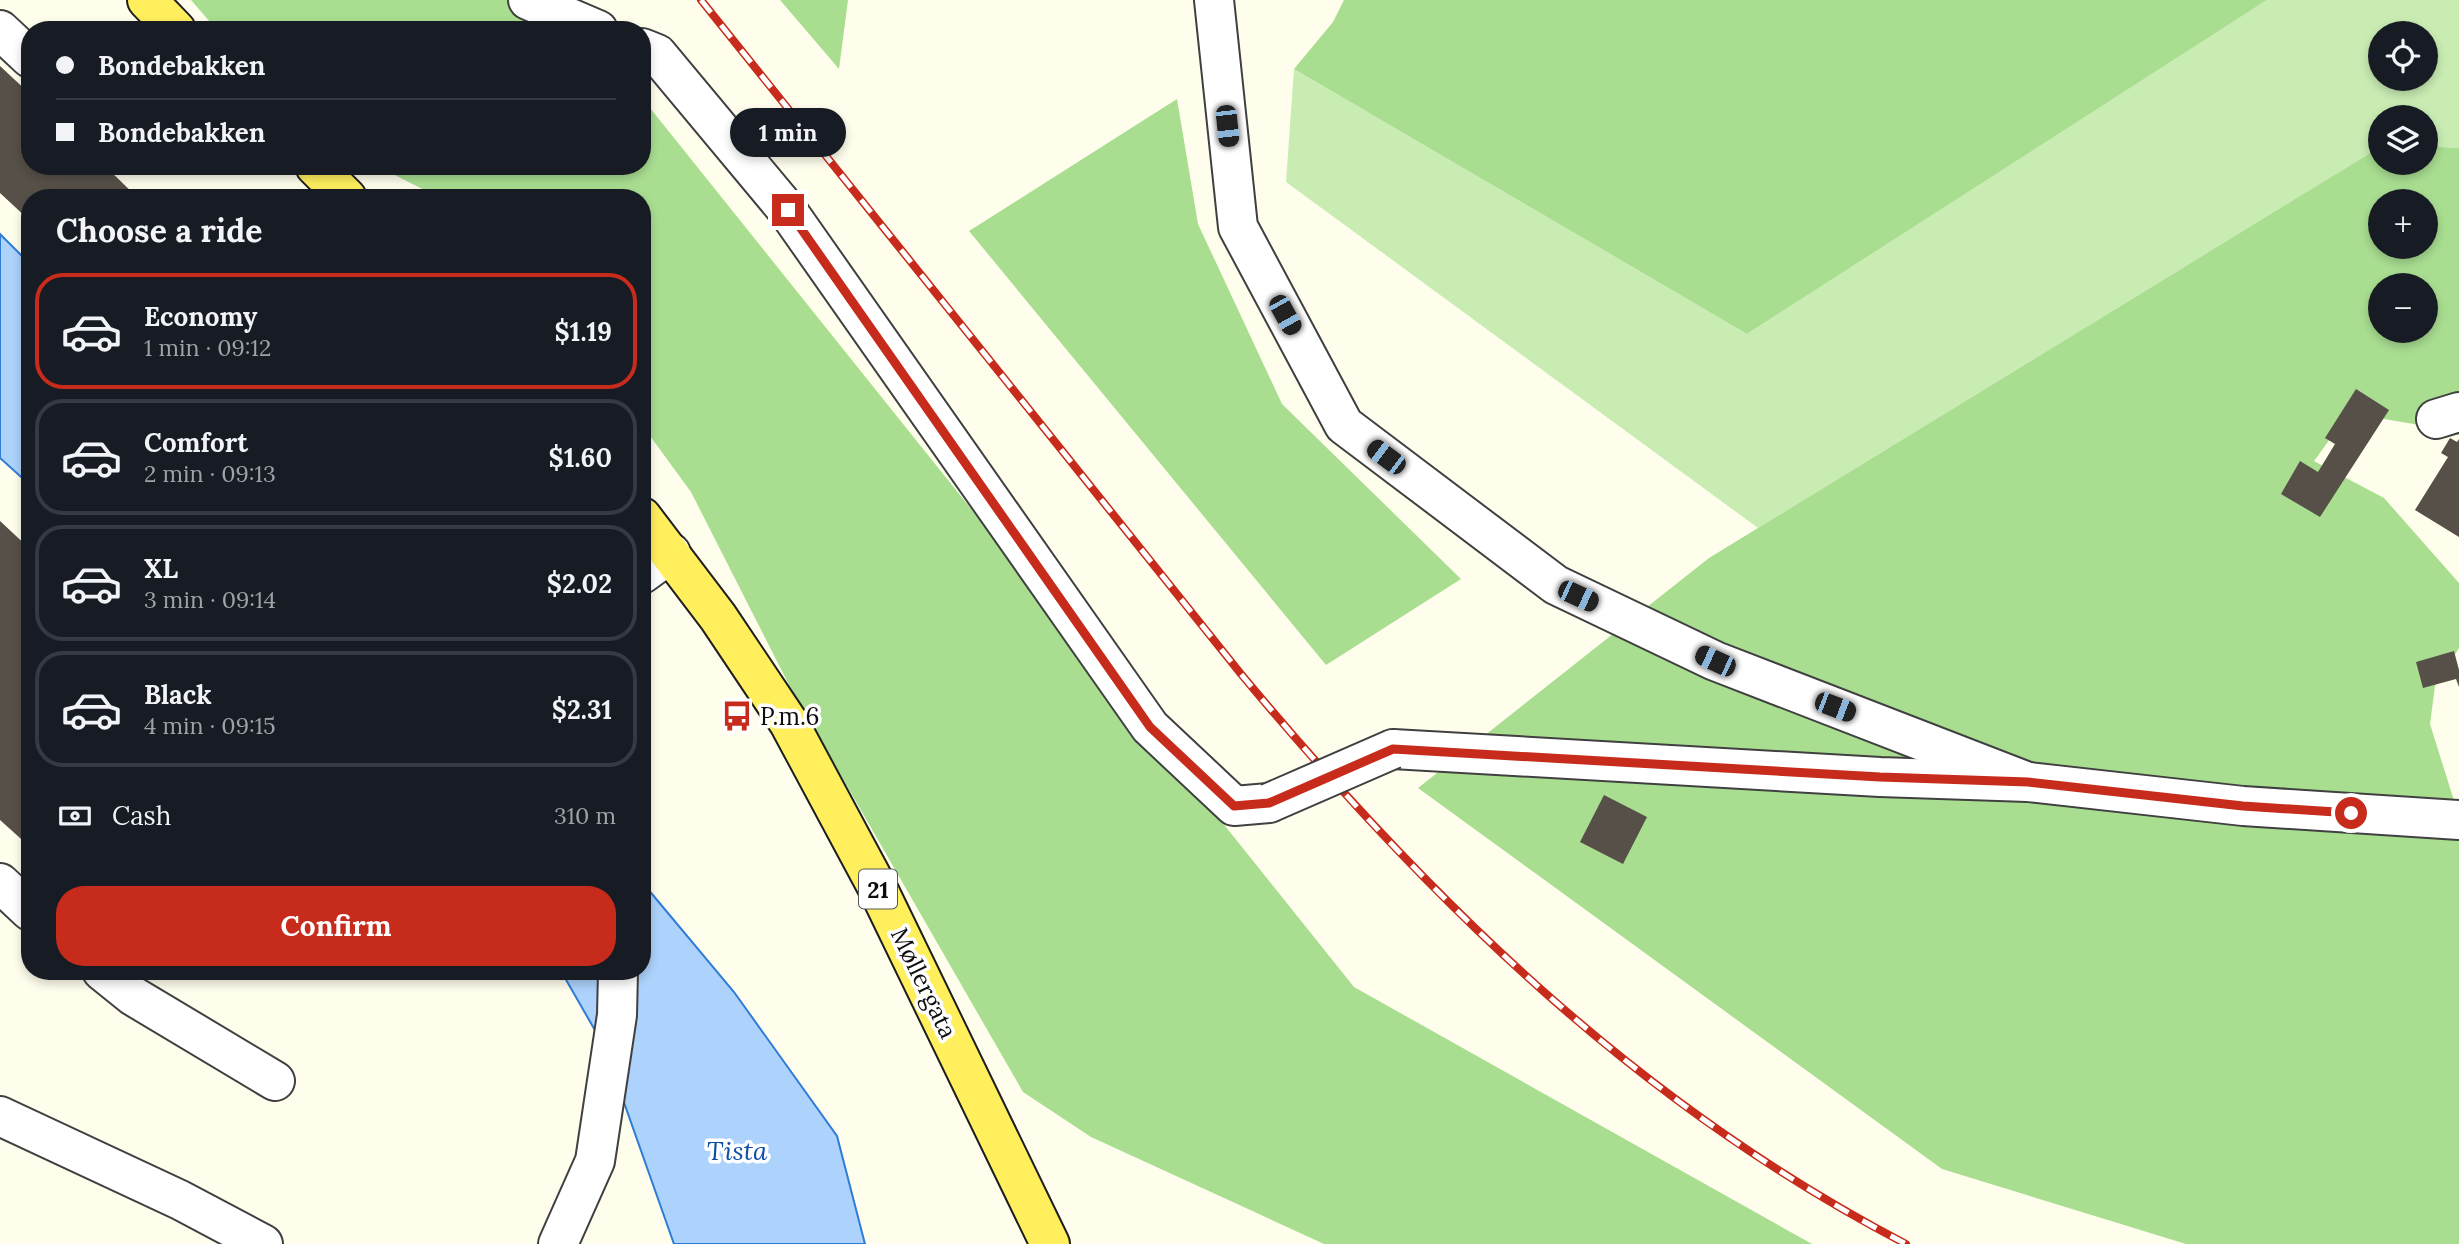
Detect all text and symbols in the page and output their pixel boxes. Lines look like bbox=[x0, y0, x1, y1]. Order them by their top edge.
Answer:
map controls bbox=[2368, 21, 2438, 343]
button: locate bbox=[2368, 21, 2438, 91]
text: Bondebakken bbox=[98, 49, 265, 82]
car bbox=[1215, 104, 1240, 148]
button: layers bbox=[2368, 105, 2438, 175]
callout: 1 min bbox=[730, 108, 846, 158]
text: Bondebakken bbox=[98, 116, 265, 149]
text: 1 min bbox=[759, 118, 817, 147]
button: + bbox=[2368, 189, 2438, 259]
route end bbox=[772, 194, 804, 226]
text: Choose a ride bbox=[56, 210, 263, 251]
button: − bbox=[2368, 273, 2438, 343]
car bbox=[1266, 292, 1305, 338]
icon: car bbox=[60, 300, 123, 363]
text: Economy bbox=[144, 300, 257, 333]
text: $1.19 bbox=[555, 315, 612, 348]
text: 1 min · 09:12 bbox=[144, 333, 271, 362]
icon: car bbox=[60, 426, 123, 489]
text: Comfort bbox=[144, 426, 248, 459]
car bbox=[1363, 436, 1410, 478]
text: $1.60 bbox=[549, 441, 612, 474]
text: 2 min · 09:13 bbox=[144, 459, 276, 488]
icon: car bbox=[60, 552, 123, 615]
text: XL bbox=[144, 552, 178, 585]
text: $2.02 bbox=[547, 567, 612, 600]
car bbox=[1555, 578, 1602, 614]
text: 3 min · 09:14 bbox=[144, 585, 276, 614]
car bbox=[1692, 643, 1739, 679]
icon: car bbox=[60, 678, 123, 741]
text: Black bbox=[144, 678, 212, 711]
car bbox=[1812, 690, 1859, 724]
text: $2.31 bbox=[552, 693, 612, 726]
bus stop icon: P.m.6 bbox=[720, 699, 754, 733]
place label: P.m.6 bbox=[760, 701, 819, 732]
text: 4 min · 09:15 bbox=[144, 711, 276, 740]
icon: cash bbox=[56, 797, 94, 835]
route start bbox=[2335, 797, 2367, 829]
text: Cash bbox=[112, 799, 171, 832]
text: 310 m bbox=[554, 801, 616, 830]
road number: 21 bbox=[859, 870, 897, 908]
button: Confirm bbox=[56, 886, 616, 966]
street label: Møllergata bbox=[884, 923, 964, 1043]
water label: Tista bbox=[707, 1134, 768, 1167]

